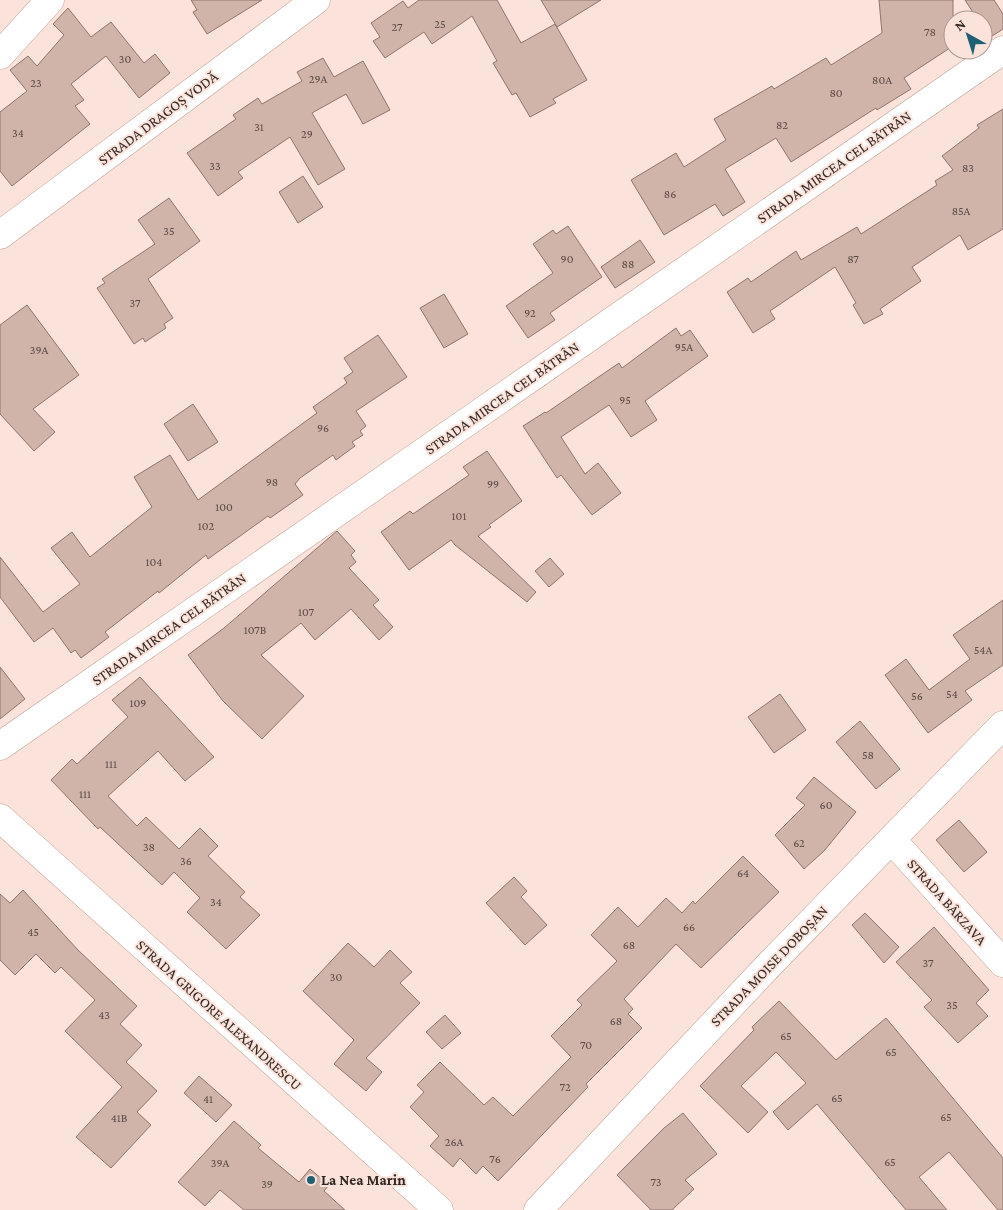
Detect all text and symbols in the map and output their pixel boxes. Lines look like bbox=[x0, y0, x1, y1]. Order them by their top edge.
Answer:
north arrow bbox=[943, 10, 993, 60]
text: N bbox=[951, 15, 969, 34]
house number: 25 bbox=[434, 17, 446, 31]
house number: 27 bbox=[391, 20, 403, 34]
house number: 78 bbox=[924, 25, 936, 39]
house number: 30 bbox=[119, 52, 131, 66]
street label: STRADA DRAGOȘ VODĂ bbox=[95, 68, 222, 170]
house number: 29A bbox=[309, 72, 327, 86]
house number: 80A bbox=[872, 73, 892, 87]
house number: 23 bbox=[30, 76, 42, 90]
house number: 80 bbox=[829, 86, 843, 100]
street label: STRADA MIRCEA CEL BĂTRÂN bbox=[754, 108, 914, 226]
house number: 82 bbox=[776, 118, 788, 132]
house number: 31 bbox=[254, 120, 264, 134]
house number: 34 bbox=[12, 126, 24, 140]
house number: 29 bbox=[301, 127, 313, 141]
house number: 33 bbox=[209, 159, 221, 173]
house number: 83 bbox=[962, 161, 974, 175]
house number: 86 bbox=[664, 187, 676, 201]
house number: 85A bbox=[952, 204, 970, 218]
house number: 35 bbox=[163, 224, 175, 238]
house number: 90 bbox=[561, 252, 574, 266]
house number: 87 bbox=[847, 252, 859, 266]
house number: 88 bbox=[622, 257, 634, 271]
house number: 37 bbox=[129, 296, 141, 310]
house number: 92 bbox=[524, 306, 536, 320]
street label: STRADA MIRCEA CEL BĂTRÂN bbox=[422, 339, 582, 457]
house number: 95A bbox=[675, 340, 693, 354]
house number: 39A bbox=[30, 343, 48, 357]
house number: 95 bbox=[619, 393, 631, 407]
house number: 96 bbox=[317, 421, 329, 435]
house number: 98 bbox=[266, 475, 278, 489]
house number: 99 bbox=[487, 477, 499, 491]
house number: 100 bbox=[215, 500, 233, 514]
house number: 101 bbox=[452, 509, 466, 523]
house number: 102 bbox=[198, 519, 214, 533]
house number: 104 bbox=[146, 555, 162, 569]
street label: STRADA MIRCEA CEL BĂTRÂN bbox=[89, 570, 249, 688]
house number: 107 bbox=[298, 605, 314, 619]
house number: 107B bbox=[244, 623, 267, 637]
house number: 54A bbox=[974, 643, 992, 657]
house number: 54 bbox=[946, 687, 958, 701]
house number: 56 bbox=[911, 689, 923, 703]
house number: 109 bbox=[130, 696, 146, 710]
house number: 58 bbox=[862, 748, 874, 762]
house number: 111 bbox=[105, 757, 117, 771]
house number: 111 bbox=[79, 787, 91, 801]
house number: 60 bbox=[820, 798, 833, 812]
house number: 62 bbox=[793, 836, 805, 850]
house number: 38 bbox=[143, 840, 155, 854]
house number: 36 bbox=[180, 854, 192, 868]
street label: STRADA BÂRZAVA bbox=[904, 856, 990, 949]
house number: 64 bbox=[737, 866, 749, 880]
house number: 34 bbox=[210, 895, 222, 909]
street label: STRADA MOISE DOBOȘAN bbox=[707, 902, 832, 1031]
house number: 66 bbox=[683, 920, 695, 934]
house number: 45 bbox=[27, 925, 39, 939]
street label: STRADA GRIGORE ALEXANDRESCU bbox=[133, 937, 305, 1094]
house number: 68 bbox=[623, 938, 635, 952]
house number: 37 bbox=[922, 956, 934, 970]
house number: 30 bbox=[330, 970, 342, 984]
house number: 35 bbox=[946, 998, 958, 1012]
house number: 43 bbox=[98, 1008, 110, 1022]
house number: 68 bbox=[610, 1014, 622, 1028]
house number: 65 bbox=[780, 1029, 792, 1043]
house number: 70 bbox=[580, 1038, 592, 1052]
house number: 65 bbox=[885, 1045, 897, 1059]
house number: 72 bbox=[559, 1080, 571, 1094]
house number: 65 bbox=[831, 1091, 843, 1105]
house number: 41 bbox=[203, 1092, 213, 1106]
house number: 65 bbox=[940, 1110, 952, 1124]
house number: 41B bbox=[111, 1111, 128, 1125]
house number: 26A bbox=[445, 1135, 463, 1149]
house number: 76 bbox=[489, 1152, 501, 1166]
house number: 65 bbox=[884, 1155, 896, 1169]
house number: 39A bbox=[211, 1156, 229, 1170]
place label: La Nea Marin bbox=[321, 1172, 406, 1188]
marker: La Nea Marin bbox=[305, 1174, 317, 1186]
house number: 73 bbox=[650, 1175, 662, 1189]
house number: 39 bbox=[261, 1177, 273, 1191]

